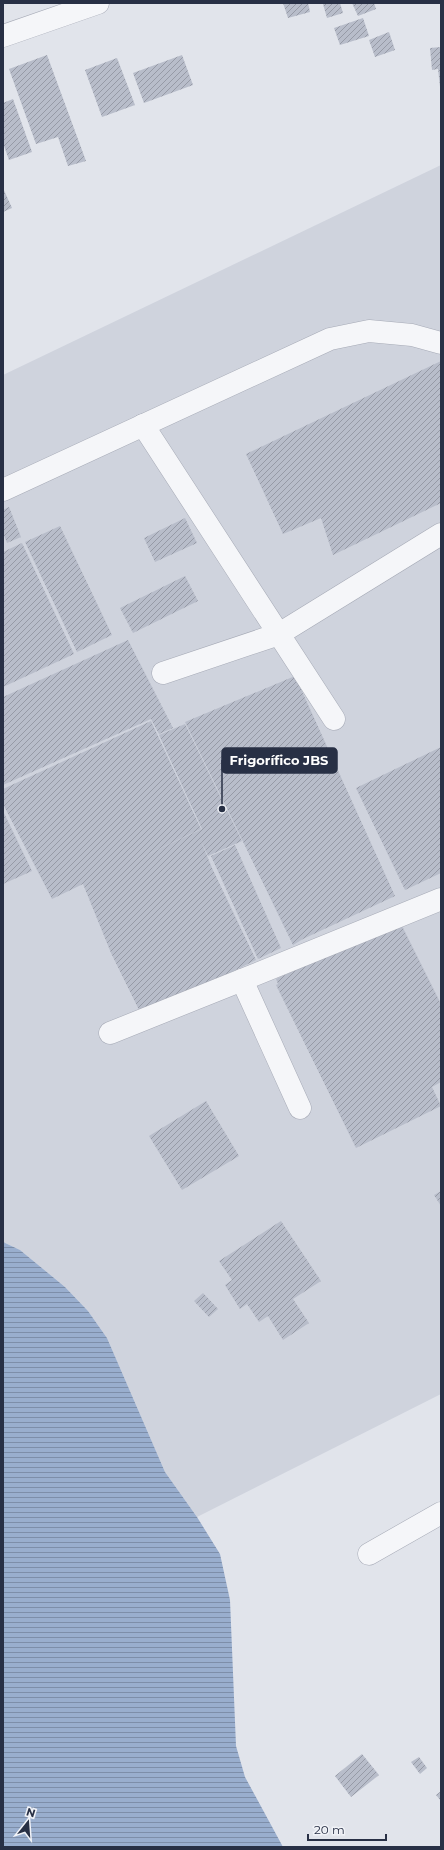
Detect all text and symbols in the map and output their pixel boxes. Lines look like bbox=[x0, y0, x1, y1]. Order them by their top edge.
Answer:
callout: Frigorífico JBS bbox=[222, 748, 337, 773]
text: Frigorífico JBS bbox=[230, 752, 328, 768]
north arrow bbox=[8, 1802, 48, 1842]
text: N bbox=[25, 1804, 37, 1820]
scale bar bbox=[308, 1816, 386, 1842]
text: 20 m bbox=[314, 1822, 345, 1837]

